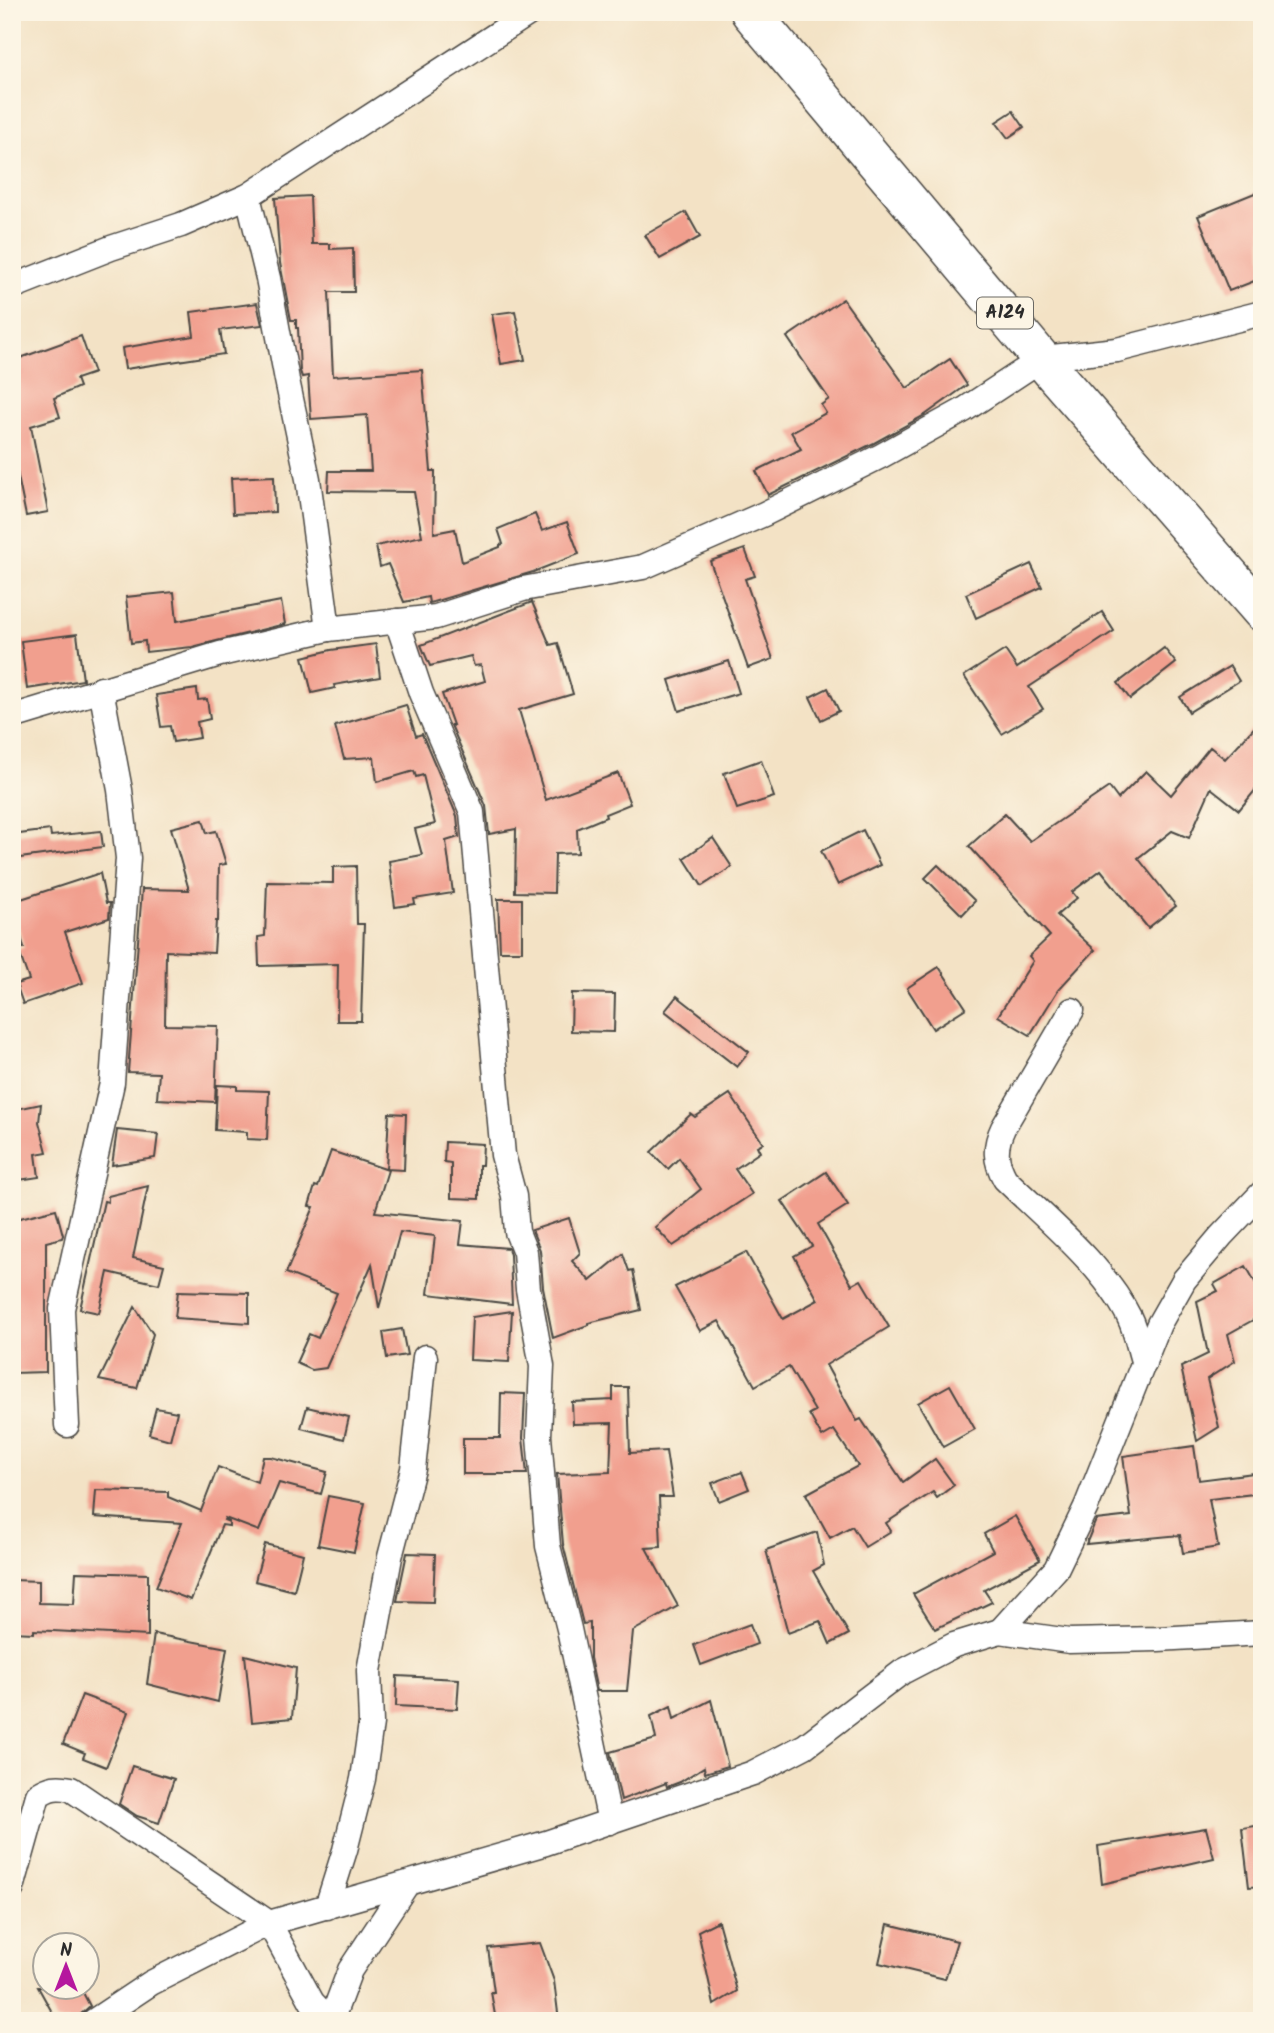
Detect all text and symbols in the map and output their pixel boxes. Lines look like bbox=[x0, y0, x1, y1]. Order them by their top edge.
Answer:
road number: A124 bbox=[977, 298, 1033, 328]
north arrow bbox=[32, 1932, 102, 2002]
text: N bbox=[60, 1936, 72, 1966]

